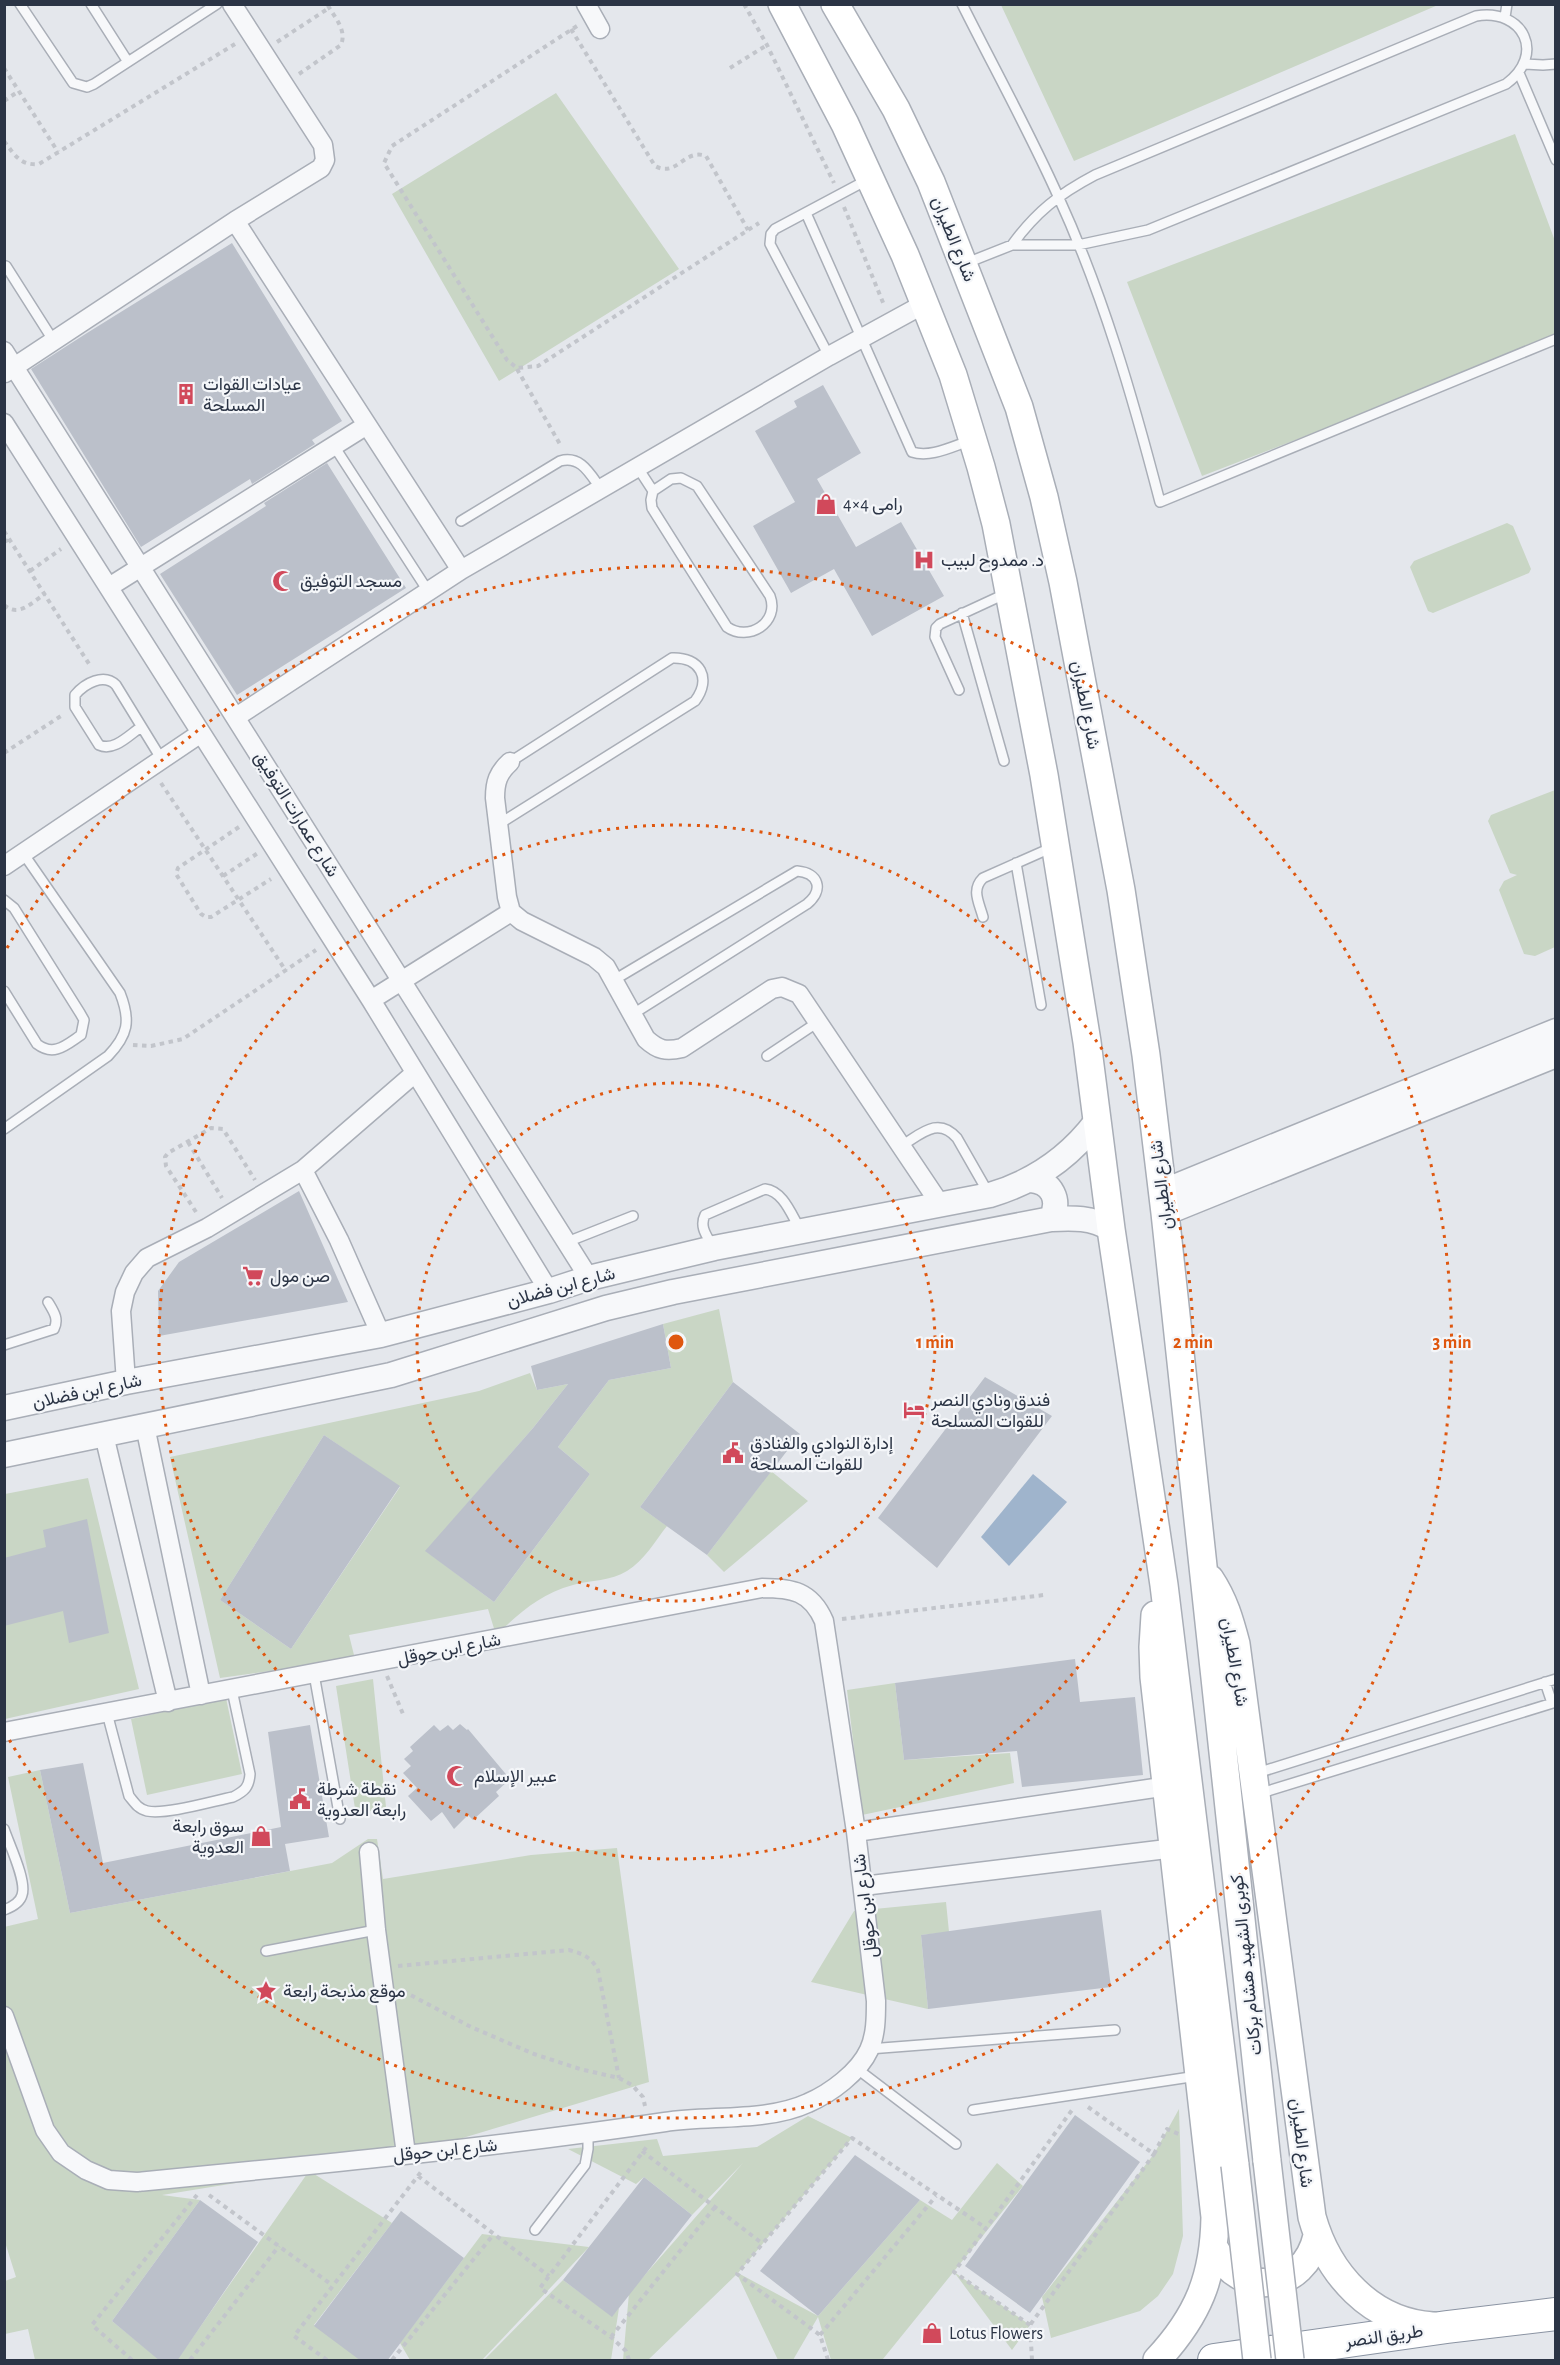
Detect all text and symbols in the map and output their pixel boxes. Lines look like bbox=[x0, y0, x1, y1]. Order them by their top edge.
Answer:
street label: شارع الطيران bbox=[926, 194, 978, 285]
place label: عيادات القوات المسلحة bbox=[203, 376, 301, 415]
building icon: عيادات القوات المسلحة bbox=[174, 382, 198, 406]
shop icon: رامى 4×4 bbox=[814, 492, 838, 516]
place label: رامى 4×4 bbox=[843, 496, 903, 515]
hospital icon: د. ممدوح لبيب bbox=[912, 548, 936, 572]
place label: د. ممدوح لبيب bbox=[941, 552, 1044, 572]
mosque icon: مسجد التوفيق bbox=[271, 569, 295, 593]
place label: مسجد التوفيق bbox=[300, 573, 402, 592]
street label: شارع الطيران bbox=[1066, 659, 1102, 751]
street label: شارع عمارات التوفيق bbox=[249, 749, 342, 881]
street label: شارع الطيران bbox=[1148, 1139, 1178, 1231]
supermarket icon: صن مول bbox=[241, 1264, 265, 1288]
street label: شارع ابن فضلان bbox=[505, 1265, 618, 1313]
place label: صن مول bbox=[270, 1268, 330, 1287]
centre of rings bbox=[666, 1332, 686, 1352]
text: 1 min bbox=[916, 1334, 954, 1352]
text: 2 min bbox=[1173, 1334, 1213, 1352]
text: 3 min bbox=[1432, 1334, 1472, 1352]
street label: شارع ابن فضلان bbox=[31, 1372, 144, 1414]
place label: فندق ونادي النصر للقوات المسلحة bbox=[930, 1392, 1050, 1432]
hotel icon: فندق ونادي النصر للقوات المسلحة bbox=[902, 1398, 926, 1422]
place label: إدارة النوادي والفنادق للقوات المسلحة bbox=[750, 1435, 893, 1475]
public building icon: إدارة النوادي والفنادق للقوات المسلحة bbox=[721, 1441, 745, 1465]
street label: شارع الطيران bbox=[1215, 1616, 1251, 1708]
street label: شارع ابن حوقل bbox=[396, 1631, 503, 1671]
mosque icon: عبير الإسلام bbox=[445, 1764, 469, 1788]
place label: عبير الإسلام bbox=[474, 1768, 557, 1788]
place label: نقطة شرطة رابعة العدوية bbox=[317, 1781, 406, 1821]
public building icon: نقطة شرطة رابعة العدوية bbox=[288, 1787, 312, 1811]
place label: سوق رابعة العدوية bbox=[172, 1818, 244, 1858]
shop icon: سوق رابعة العدوية bbox=[249, 1824, 273, 1848]
street label: شارع ابن حوقل bbox=[851, 1852, 883, 1959]
street label: كوبرى الشهيد هشام بركات bbox=[1229, 1873, 1267, 2056]
place icon: موقع مذبحة رابعة bbox=[254, 1979, 278, 2003]
place label: موقع مذبحة رابعة bbox=[283, 1983, 406, 2003]
street label: شارع الطيران bbox=[1285, 2097, 1315, 2189]
street label: شارع ابن حوقل bbox=[392, 2137, 498, 2167]
shop icon: Lotus Flowers bbox=[920, 2321, 944, 2345]
street label: طريق النصر bbox=[1343, 2323, 1425, 2353]
place label: Lotus Flowers bbox=[949, 2325, 1043, 2343]

